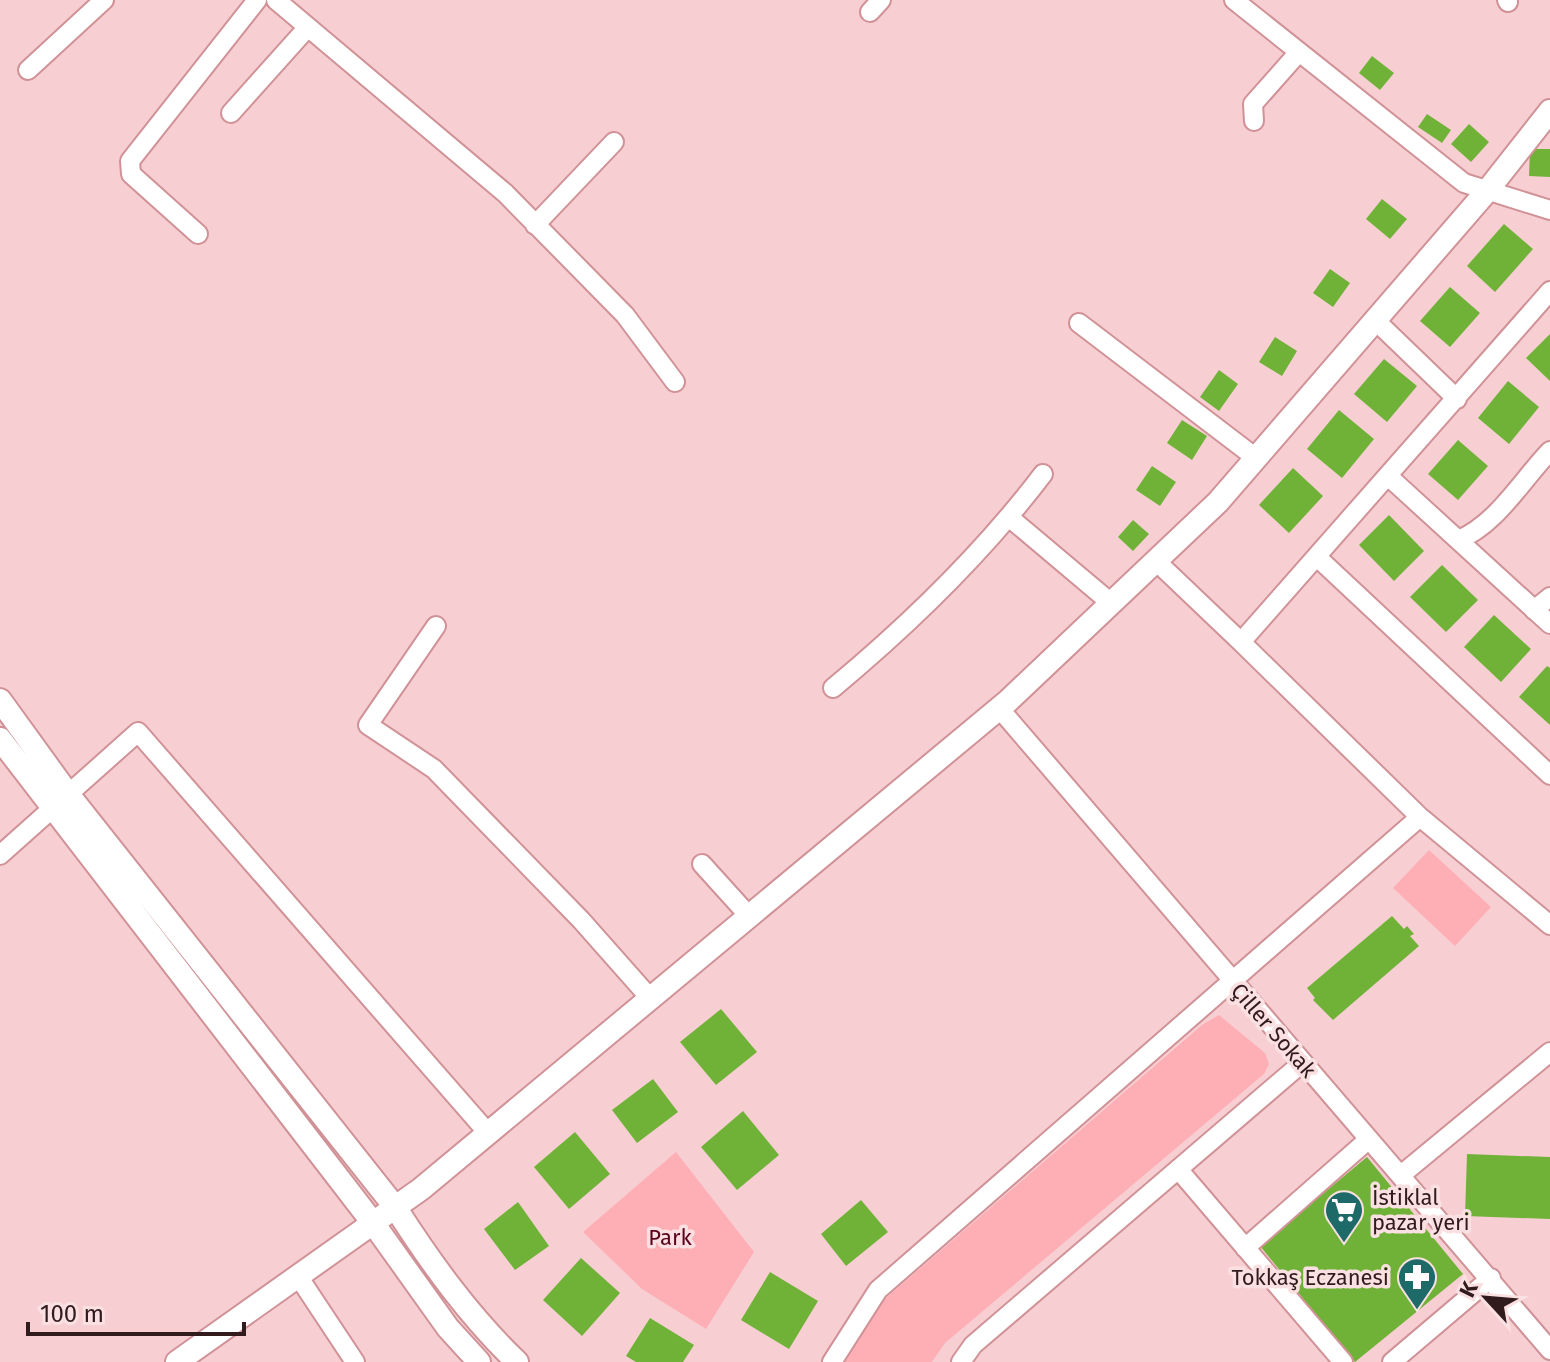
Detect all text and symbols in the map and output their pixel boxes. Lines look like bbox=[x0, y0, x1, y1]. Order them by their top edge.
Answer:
street label: Çiller Sokak bbox=[1224, 977, 1323, 1084]
place label: İstiklal pazar yeri bbox=[1372, 1184, 1470, 1236]
supermarket icon: İstiklal pazar yeri bbox=[1323, 1189, 1365, 1244]
park label: Park bbox=[648, 1224, 692, 1251]
pharmacy icon: Tokkaş Eczanesi bbox=[1396, 1256, 1438, 1311]
north arrow bbox=[1446, 1258, 1526, 1338]
place label: Tokkaş Eczanesi bbox=[1231, 1264, 1389, 1291]
text: K bbox=[1453, 1276, 1484, 1302]
scale bar bbox=[28, 1286, 244, 1336]
text: 100 m bbox=[40, 1300, 104, 1328]

